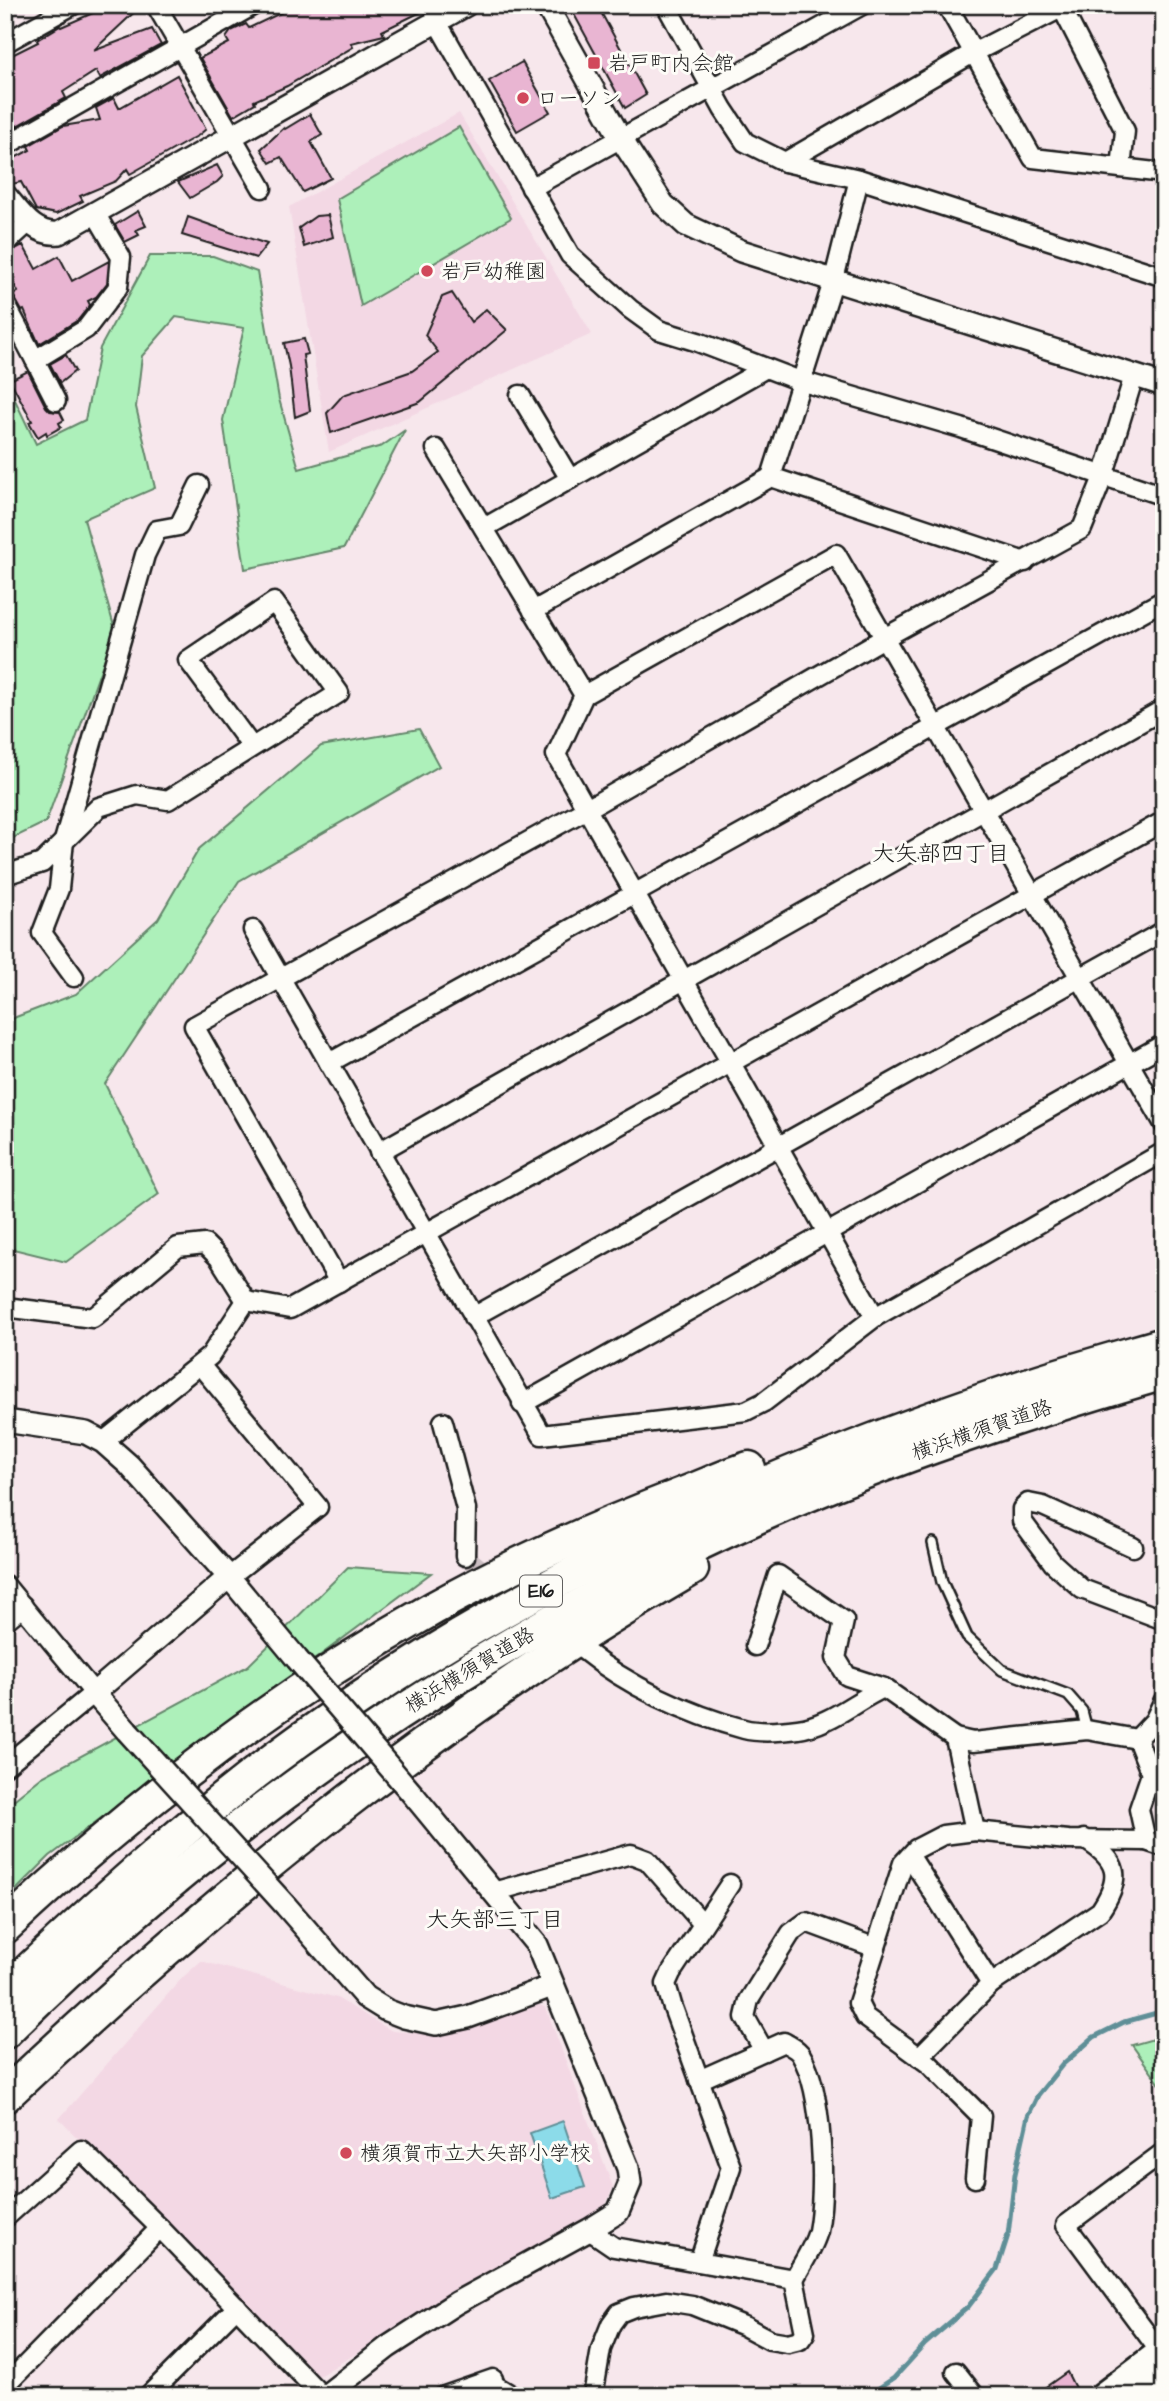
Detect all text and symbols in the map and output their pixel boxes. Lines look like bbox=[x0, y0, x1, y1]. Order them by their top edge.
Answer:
place label: 岩戸町内会館 bbox=[608, 49, 734, 78]
marker: 岩戸町内会館 bbox=[586, 55, 602, 71]
place label: ローソン bbox=[537, 84, 621, 113]
marker: ローソン bbox=[515, 90, 531, 106]
place label: 岩戸幼稚園 bbox=[441, 257, 546, 286]
marker: 岩戸幼稚園 bbox=[419, 263, 435, 279]
district label: 大矢部四丁目 bbox=[872, 838, 1010, 870]
street label: 横浜横須賀道路 bbox=[908, 1392, 1056, 1468]
road number: E16 bbox=[520, 1576, 562, 1606]
street label: 横浜横須賀道路 bbox=[400, 1620, 540, 1720]
district label: 大矢部三丁目 bbox=[426, 1904, 564, 1936]
place label: 横須賀市立大矢部小学校 bbox=[360, 2139, 591, 2168]
marker: 横須賀市立大矢部小学校 bbox=[338, 2145, 354, 2161]

